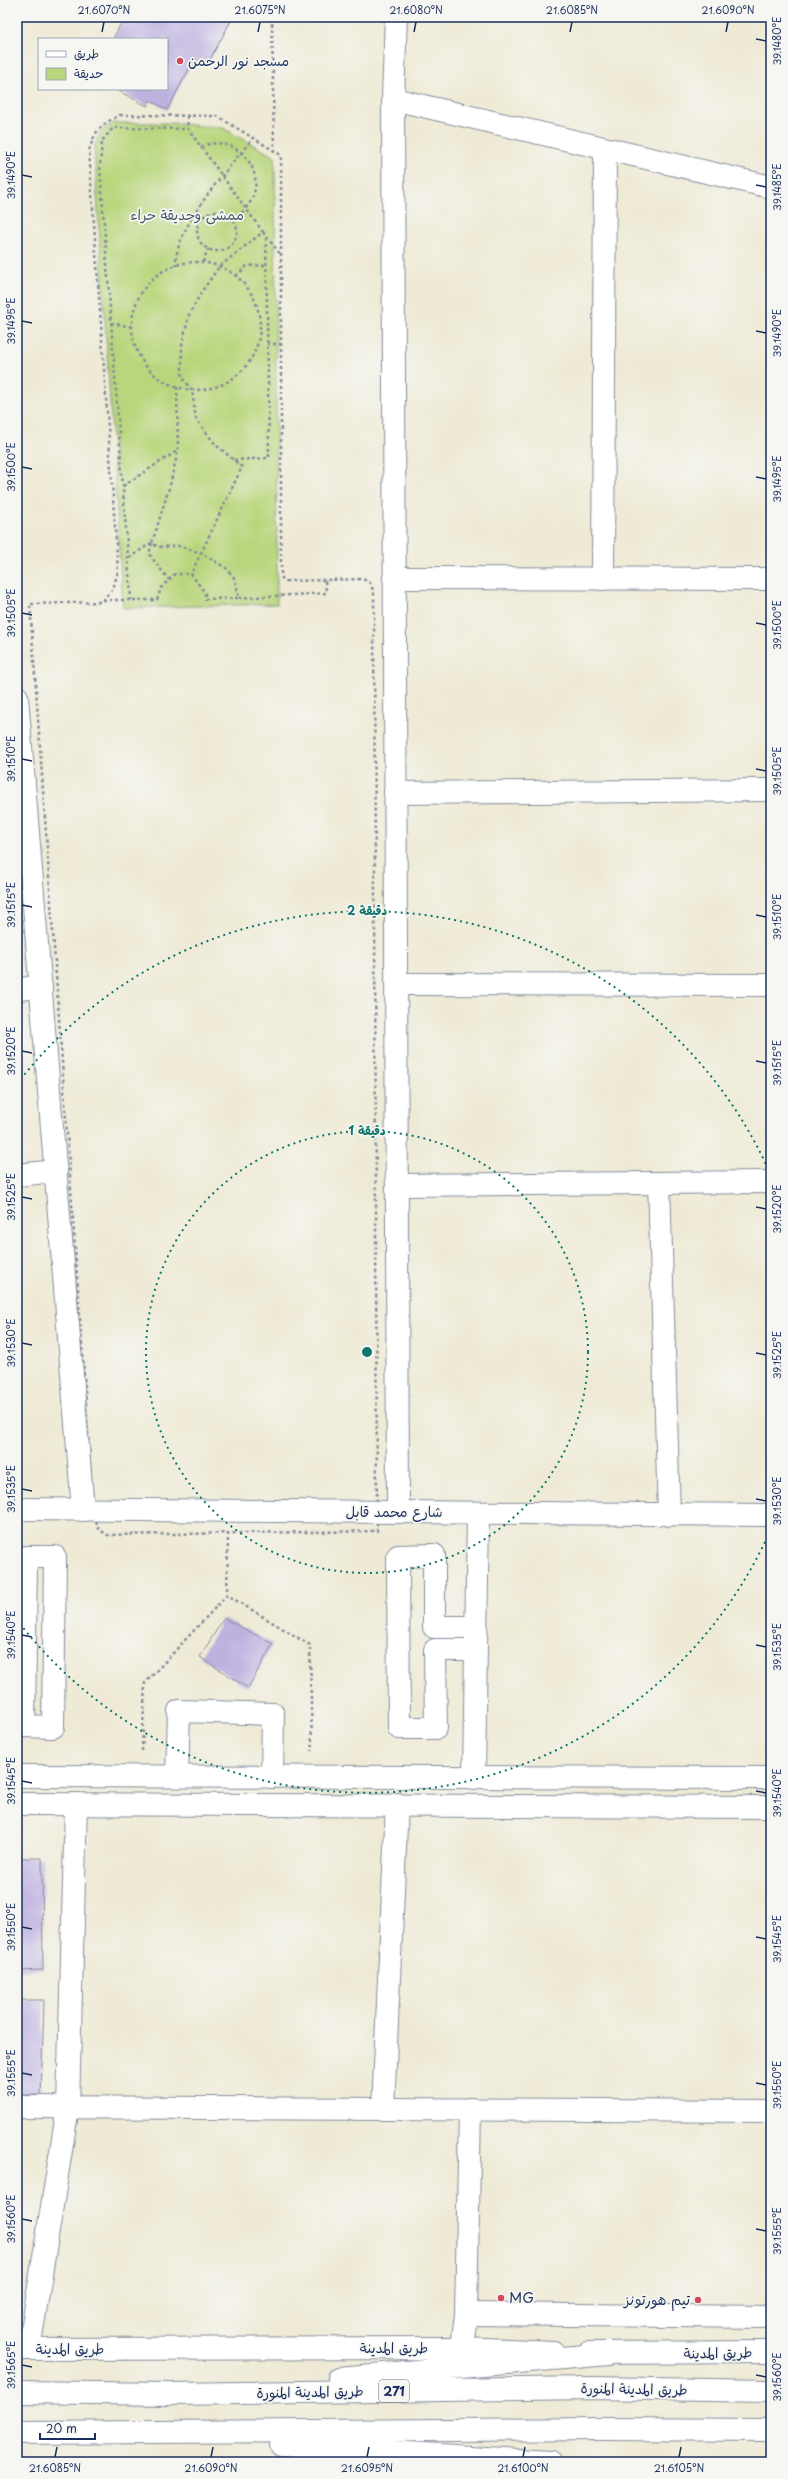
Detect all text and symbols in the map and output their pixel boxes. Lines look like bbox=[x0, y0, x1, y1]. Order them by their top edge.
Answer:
text: 21.6070°N bbox=[78, 2, 131, 17]
text: 21.6075°N bbox=[234, 2, 286, 17]
text: 21.6080°N bbox=[389, 2, 443, 17]
text: 21.6085°N bbox=[546, 2, 598, 17]
text: 21.6090°N bbox=[701, 2, 755, 17]
text: 39.1480°E bbox=[769, 17, 784, 65]
legend bbox=[38, 38, 168, 90]
text: طريق bbox=[74, 44, 99, 62]
place label: مسجد نور الرحمن bbox=[188, 50, 289, 71]
marker: مسجد نور الرحمن bbox=[175, 56, 185, 66]
text: حديقة bbox=[74, 64, 103, 82]
text: 39.1490°E bbox=[3, 151, 18, 199]
text: 39.1485°E bbox=[769, 163, 784, 211]
park label: ممشى وحديقة حراء bbox=[130, 204, 244, 225]
text: 39.1495°E bbox=[3, 297, 18, 345]
text: 39.1490°E bbox=[769, 309, 784, 357]
text: 39.1500°E bbox=[3, 442, 18, 492]
text: 39.1495°E bbox=[769, 455, 784, 503]
text: 39.1505°E bbox=[3, 588, 18, 638]
text: 39.1500°E bbox=[769, 600, 784, 650]
text: 39.1510°E bbox=[3, 736, 18, 782]
text: 39.1505°E bbox=[769, 746, 784, 796]
text: 39.1515°E bbox=[3, 882, 18, 928]
text: 39.1510°E bbox=[769, 894, 784, 940]
text: 2 دقيقة bbox=[347, 901, 387, 919]
text: 39.1520°E bbox=[3, 1027, 18, 1075]
text: 39.1515°E bbox=[769, 1040, 784, 1086]
text: 1 دقيقة bbox=[348, 1121, 386, 1139]
text: 39.1525°E bbox=[3, 1173, 18, 1221]
text: 39.1520°E bbox=[769, 1185, 784, 1233]
text: 39.1530°E bbox=[3, 1319, 18, 1367]
text: 39.1525°E bbox=[769, 1331, 784, 1379]
centre of rings bbox=[360, 1345, 374, 1359]
text: 39.1535°E bbox=[3, 1465, 18, 1513]
text: 39.1530°E bbox=[769, 1477, 784, 1525]
street label: شارع محمد قابل bbox=[346, 1501, 442, 1522]
text: 39.1540°E bbox=[3, 1610, 18, 1660]
text: 39.1535°E bbox=[769, 1623, 784, 1671]
text: 39.1545°E bbox=[3, 1757, 18, 1805]
text: 39.1540°E bbox=[769, 1768, 784, 1818]
text: 39.1550°E bbox=[3, 1903, 18, 1951]
text: 39.1545°E bbox=[769, 1915, 784, 1963]
text: 39.1555°E bbox=[3, 2049, 18, 2097]
text: 39.1550°E bbox=[769, 2061, 784, 2109]
text: 39.1560°E bbox=[3, 2194, 18, 2244]
text: 39.1555°E bbox=[769, 2207, 784, 2255]
place label: MG bbox=[509, 2287, 534, 2308]
place label: تيم هورتونز bbox=[623, 2289, 691, 2311]
marker: MG bbox=[496, 2293, 506, 2303]
marker: تيم هورتونز bbox=[693, 2295, 703, 2305]
street label: طريق المدينة bbox=[360, 2337, 428, 2358]
street label: طريق المدينة bbox=[36, 2338, 104, 2359]
text: 39.1565°E bbox=[3, 2341, 18, 2389]
street label: طريق المدينة bbox=[684, 2341, 752, 2364]
text: 39.1560°E bbox=[769, 2352, 784, 2402]
street label: طريق المدينة المنورة bbox=[580, 2377, 688, 2400]
street label: طريق المدينة المنورة bbox=[256, 2380, 364, 2403]
road number: 271 bbox=[379, 2380, 409, 2402]
scale bar bbox=[40, 2415, 95, 2441]
text: 20 m bbox=[46, 2419, 77, 2437]
text: 21.6085°N bbox=[29, 2460, 81, 2475]
text: 21.6090°N bbox=[184, 2460, 238, 2475]
text: 21.6095°N bbox=[341, 2460, 393, 2475]
text: 21.6100°N bbox=[497, 2460, 549, 2475]
text: 21.6105°N bbox=[654, 2460, 704, 2475]

